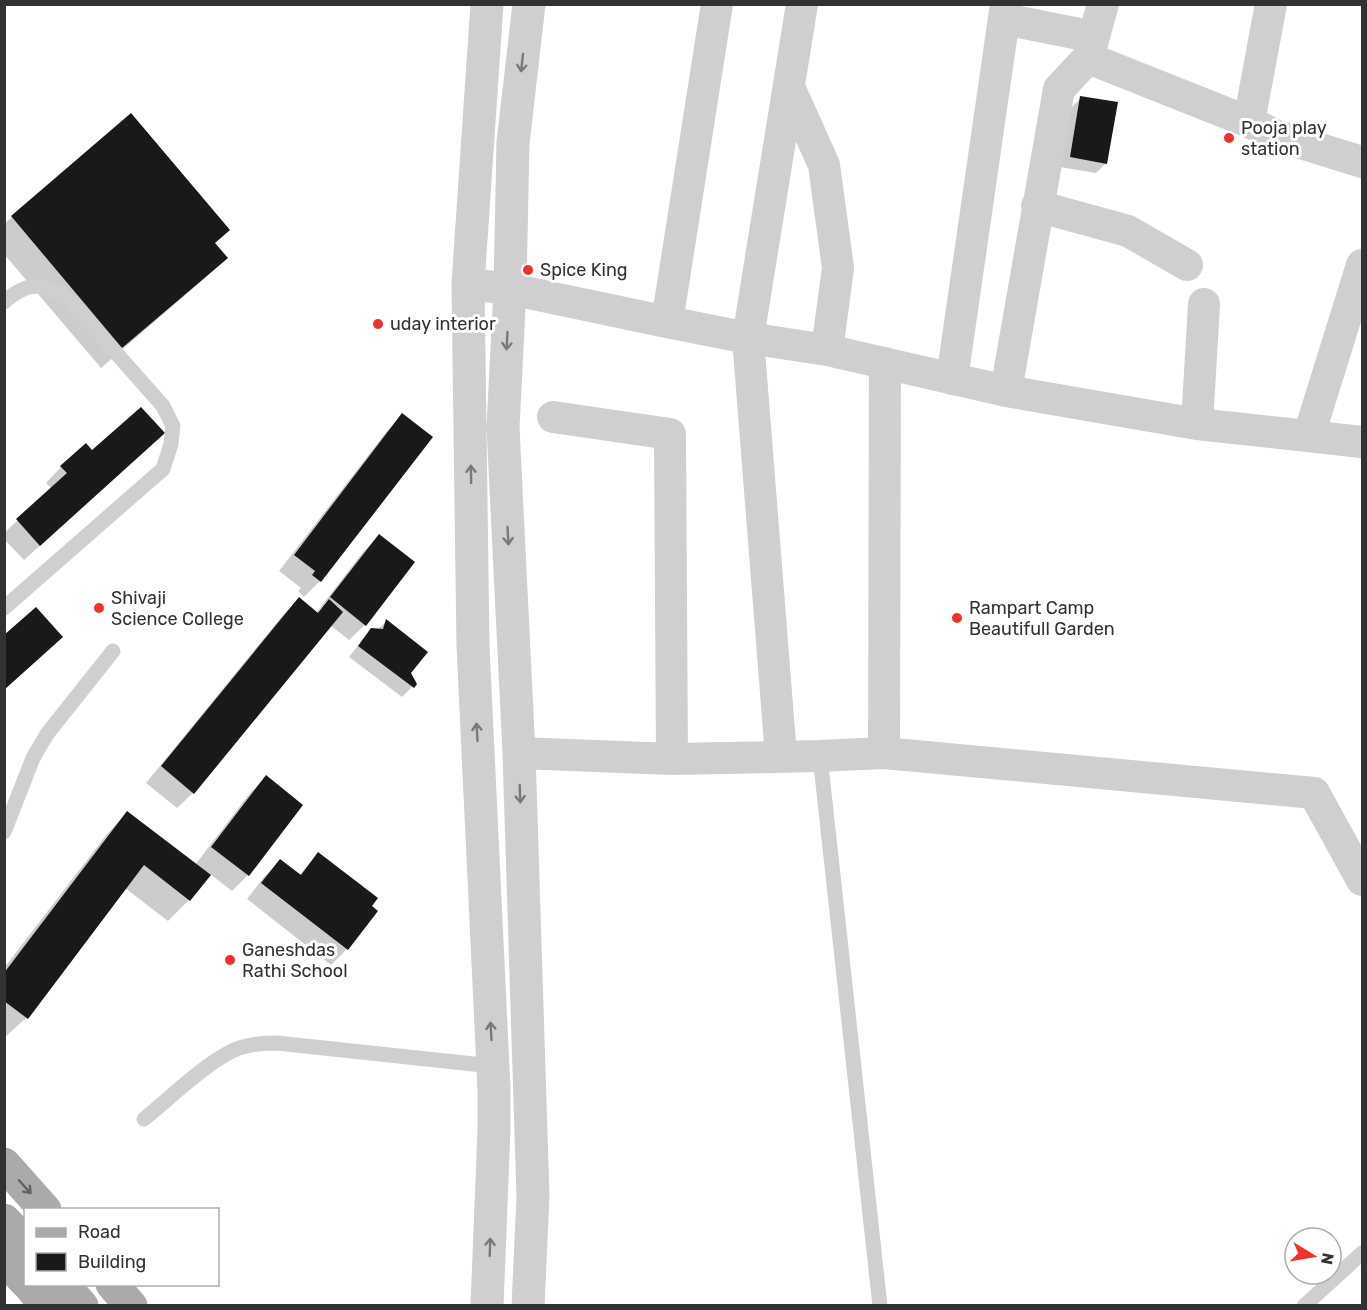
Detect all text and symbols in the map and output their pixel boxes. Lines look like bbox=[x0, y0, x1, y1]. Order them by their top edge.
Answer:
one-way arrow bbox=[516, 52, 527, 72]
place label: Pooja play station bbox=[1241, 117, 1327, 160]
marker: Pooja play station bbox=[1222, 131, 1236, 145]
place label: Spice King bbox=[540, 259, 628, 281]
marker: Spice King bbox=[521, 263, 535, 277]
place label: uday interior bbox=[390, 313, 496, 335]
marker: uday interior bbox=[371, 317, 385, 331]
one-way arrow bbox=[502, 331, 513, 351]
one-way arrow bbox=[465, 464, 477, 484]
one-way arrow bbox=[503, 525, 514, 545]
place label: Shivaji Science College bbox=[111, 587, 244, 630]
place label: Rampart Camp Beautifull Garden bbox=[969, 597, 1115, 640]
marker: Shivaji Science College bbox=[92, 601, 106, 615]
marker: Rampart Camp Beautifull Garden bbox=[950, 611, 964, 625]
one-way arrow bbox=[471, 722, 482, 742]
one-way arrow bbox=[514, 783, 526, 803]
place label: Ganeshdas Rathi School bbox=[242, 939, 348, 982]
marker: Ganeshdas Rathi School bbox=[223, 953, 237, 967]
one-way arrow bbox=[485, 1022, 496, 1042]
one-way arrow bbox=[18, 1179, 32, 1194]
legend bbox=[24, 1208, 219, 1286]
text: Road bbox=[78, 1221, 121, 1243]
north arrow bbox=[1283, 1226, 1343, 1286]
one-way arrow bbox=[484, 1238, 495, 1258]
text: Building bbox=[78, 1251, 146, 1273]
text: N bbox=[1317, 1251, 1338, 1266]

